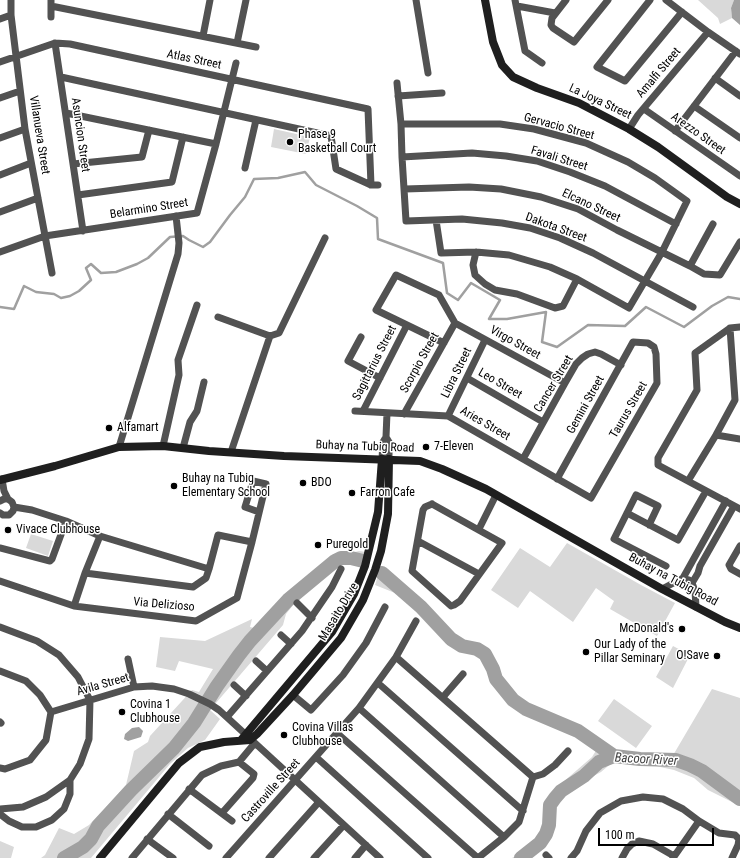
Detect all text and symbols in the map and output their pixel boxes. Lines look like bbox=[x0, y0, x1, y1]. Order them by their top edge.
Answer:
street label: Amalfi Street bbox=[634, 45, 684, 101]
street label: Atlas Street bbox=[165, 47, 223, 73]
street label: La Joya Street bbox=[566, 81, 634, 123]
street label: Villanueva Street bbox=[26, 95, 52, 175]
street label: Asuncion Street bbox=[68, 97, 92, 173]
street label: Arezzo Street bbox=[668, 110, 728, 158]
street label: Gervacio Street bbox=[522, 111, 596, 143]
place label: Phase 9 Basketball Court bbox=[298, 128, 376, 156]
marker: Phase 9 Basketball Court bbox=[285, 137, 295, 147]
street label: Favali Street bbox=[529, 144, 589, 174]
street label: Elcano Street bbox=[560, 186, 622, 226]
street label: Belarmino Street bbox=[109, 196, 189, 222]
street label: Dakota Street bbox=[523, 210, 589, 246]
street label: Sagittarius Street bbox=[350, 323, 400, 403]
street label: Virgo Street bbox=[487, 323, 543, 363]
street label: Scorpio Street bbox=[397, 330, 443, 396]
street label: Libra Street bbox=[439, 345, 475, 401]
street label: Cancer Street bbox=[531, 353, 577, 415]
street label: Leo Street bbox=[476, 366, 524, 402]
street label: Gemini Street bbox=[564, 374, 608, 436]
street label: Taurus Street bbox=[607, 379, 651, 441]
street label: Aries Street bbox=[457, 404, 513, 444]
place label: Alfamart bbox=[117, 421, 159, 435]
marker: Alfamart bbox=[104, 423, 114, 433]
street label: Buhay na Tubig Road bbox=[315, 438, 415, 456]
place label: 7-Eleven bbox=[434, 440, 474, 454]
marker: 7-Eleven bbox=[421, 442, 431, 452]
place label: Buhay na Tubig Elementary School bbox=[182, 472, 270, 500]
place label: BDO bbox=[311, 476, 332, 490]
marker: BDO bbox=[298, 478, 308, 488]
marker: Buhay na Tubig Elementary School bbox=[169, 481, 179, 491]
place label: Farron Cafe bbox=[360, 486, 415, 500]
marker: Farron Cafe bbox=[347, 488, 357, 498]
place label: Vivace Clubhouse bbox=[16, 523, 100, 537]
marker: Vivace Clubhouse bbox=[3, 525, 13, 535]
place label: Puregold bbox=[326, 538, 368, 552]
marker: Puregold bbox=[313, 540, 323, 550]
street label: Buhay na Tubig Road bbox=[626, 550, 720, 610]
street label: Masaito Drive bbox=[316, 580, 362, 644]
street label: Via Delizioso bbox=[133, 595, 195, 615]
place label: McDonald's bbox=[619, 622, 674, 636]
marker: McDonald's bbox=[677, 624, 687, 634]
place label: Our Lady of the Pillar Seminary bbox=[594, 638, 666, 666]
marker: Our Lady of the Pillar Seminary bbox=[581, 647, 591, 657]
place label: O!Save bbox=[676, 649, 709, 663]
marker: O!Save bbox=[712, 651, 722, 661]
street label: Avila Street bbox=[75, 671, 131, 699]
place label: Covina 1 Clubhouse bbox=[130, 698, 180, 726]
marker: Covina 1 Clubhouse bbox=[117, 707, 127, 717]
place label: Covina Villas Clubhouse bbox=[292, 721, 353, 749]
marker: Covina Villas Clubhouse bbox=[279, 730, 289, 740]
water label: Bacoor River bbox=[614, 751, 678, 769]
street label: Castroville Street bbox=[239, 756, 303, 826]
scale bar bbox=[600, 820, 716, 846]
text: 100 m bbox=[605, 828, 635, 842]

